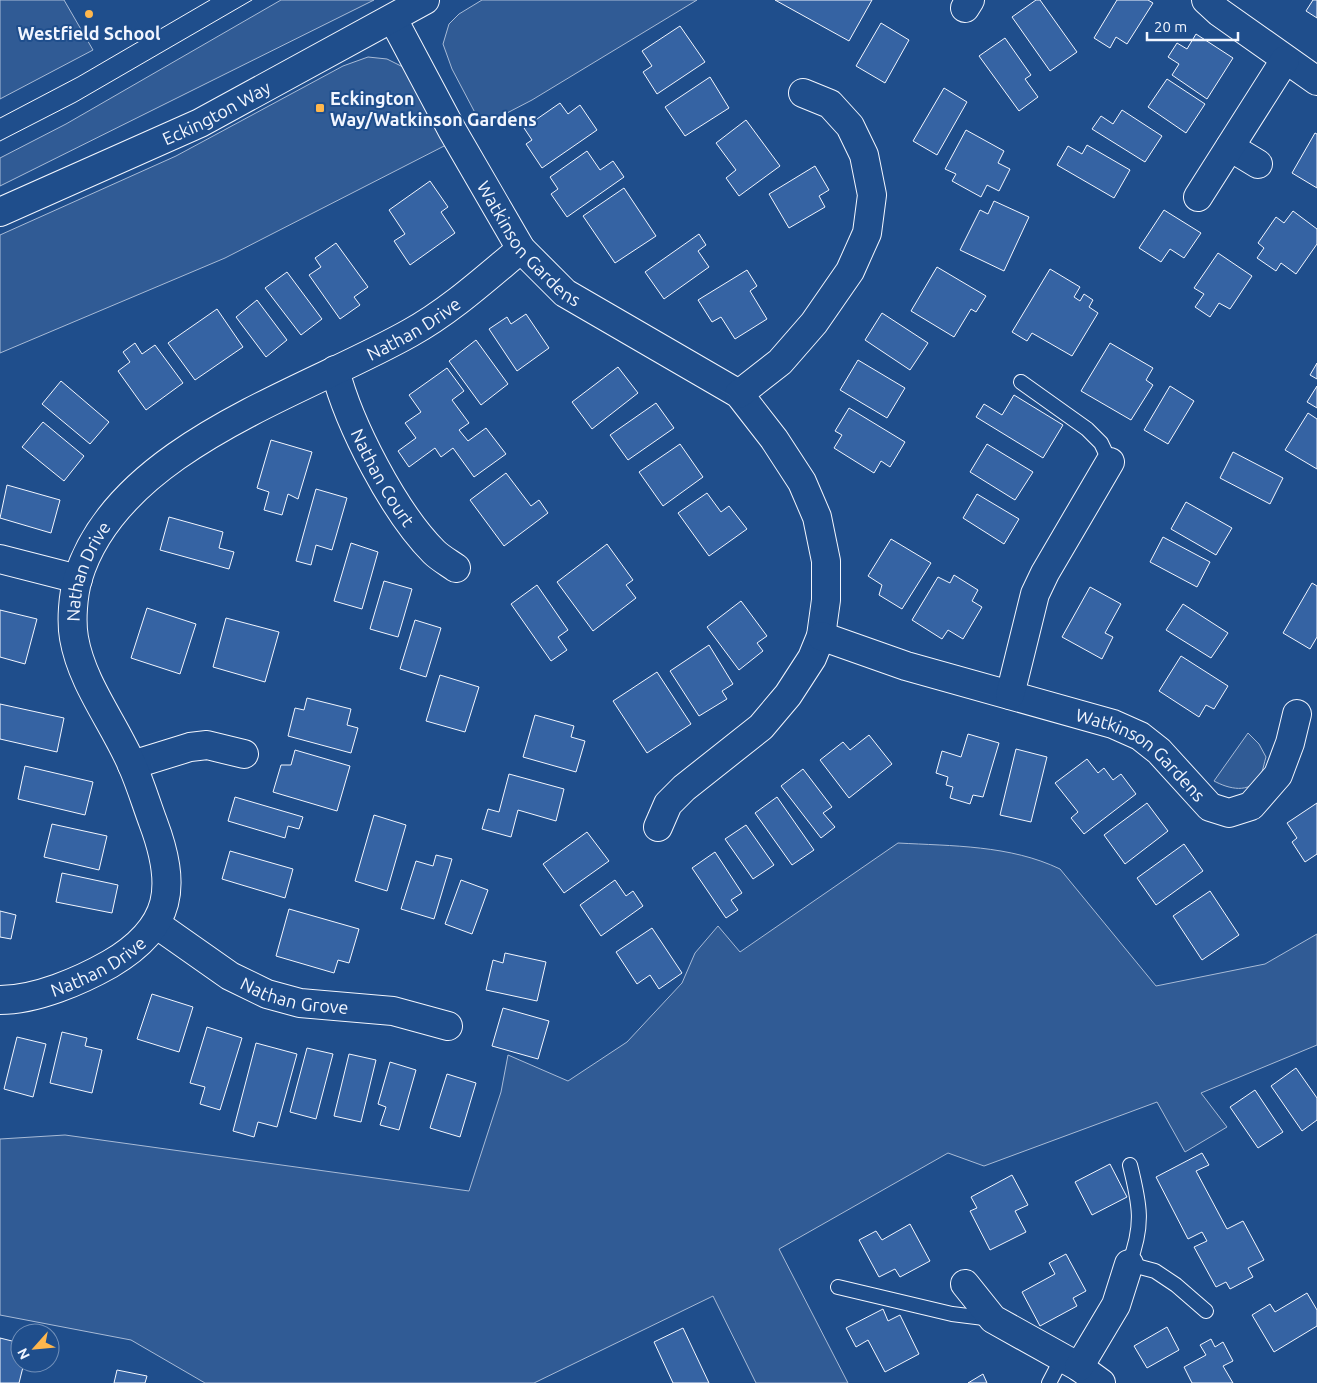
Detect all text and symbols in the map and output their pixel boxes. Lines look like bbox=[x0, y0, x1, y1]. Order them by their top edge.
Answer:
marker: Westfield School bbox=[83, 8, 95, 20]
scale bar bbox=[1147, 10, 1238, 42]
text: 20 m bbox=[1154, 18, 1187, 35]
place label: Westfield School bbox=[17, 23, 161, 43]
street label: Eckington Way bbox=[159, 76, 274, 149]
place label: Eckington Way/Watkinson Gardens bbox=[330, 88, 537, 129]
marker: Eckington Way/Watkinson Gardens bbox=[314, 102, 326, 114]
street label: Watkinson Gardens bbox=[474, 177, 584, 310]
street label: Nathan Drive bbox=[363, 293, 464, 364]
street label: Nathan Court bbox=[347, 425, 419, 530]
street label: Nathan Drive bbox=[62, 517, 114, 622]
street label: Watkinson Gardens bbox=[1074, 704, 1210, 805]
street label: Nathan Drive bbox=[48, 932, 150, 1000]
street label: Nathan Grove bbox=[237, 973, 349, 1017]
north arrow bbox=[10, 1323, 60, 1373]
text: N bbox=[14, 1346, 33, 1362]

